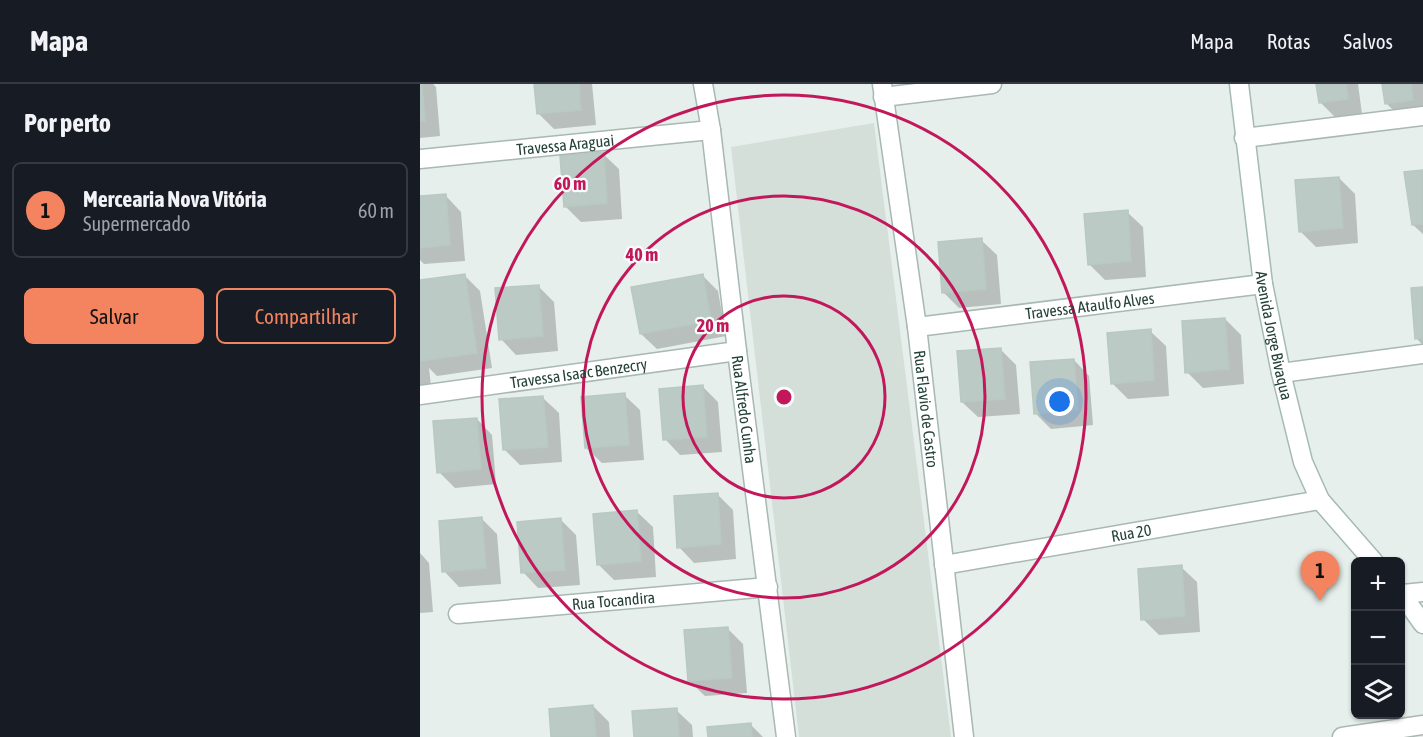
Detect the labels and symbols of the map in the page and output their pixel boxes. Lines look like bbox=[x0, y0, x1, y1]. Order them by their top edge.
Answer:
street label: Travessa Araguai bbox=[516, 131, 615, 158]
text: 60 m bbox=[554, 173, 586, 194]
text: 40 m bbox=[625, 244, 658, 265]
street label: Avenida Jorge Bivaqua bbox=[1253, 270, 1296, 402]
street label: Travessa Ataulfo Alves bbox=[1024, 289, 1156, 322]
text: 20 m bbox=[697, 315, 729, 336]
street label: Rua Flavio de Castro bbox=[911, 349, 942, 469]
street label: Rua Alfredo Cunha bbox=[729, 354, 760, 465]
street label: Travessa Isaac Benzecry bbox=[509, 355, 649, 391]
centre of rings bbox=[774, 387, 794, 407]
your location bbox=[1045, 387, 1074, 416]
street label: Rua 20 bbox=[1110, 520, 1153, 545]
pin: 1 bbox=[1300, 552, 1340, 601]
street label: Rua Tocandira bbox=[571, 588, 656, 613]

